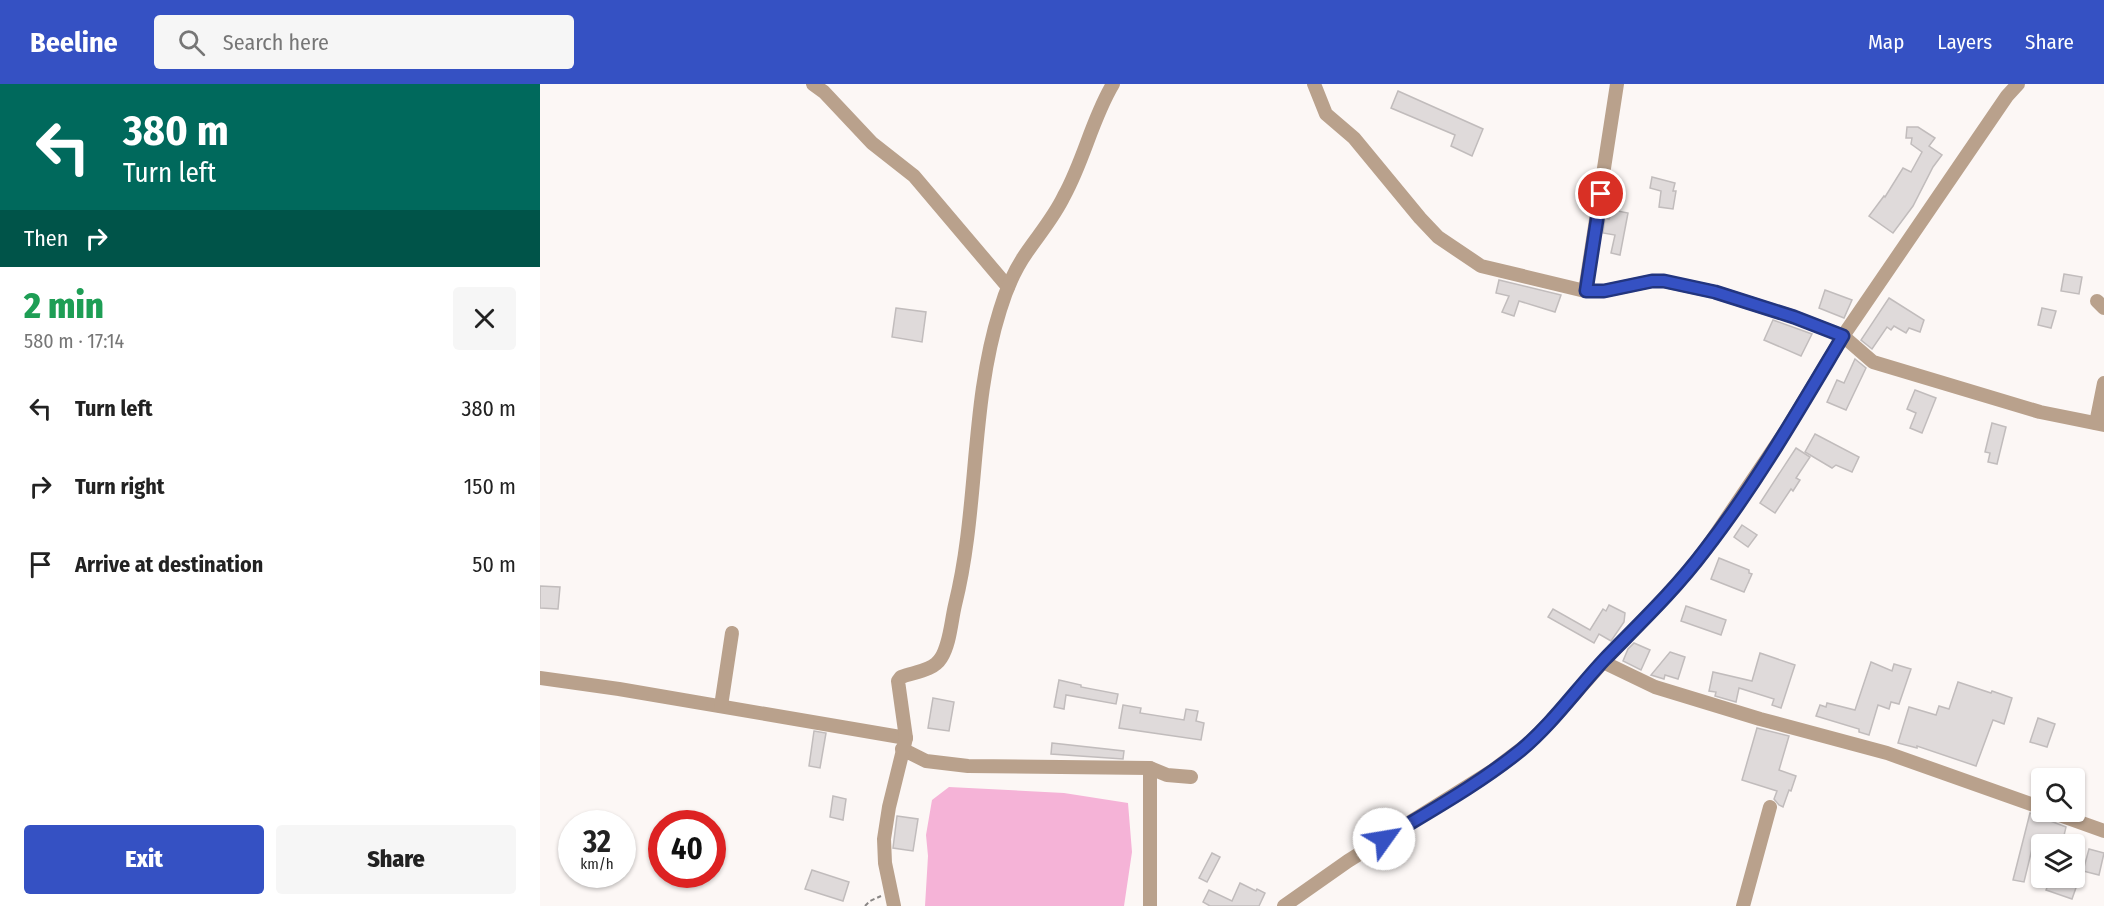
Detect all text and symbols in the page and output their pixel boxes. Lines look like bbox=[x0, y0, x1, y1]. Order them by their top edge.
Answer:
search box bbox=[154, 15, 574, 69]
text: Beeline bbox=[30, 26, 118, 59]
icon: search bbox=[175, 26, 208, 59]
text: Search here bbox=[223, 29, 329, 56]
text: Map bbox=[1868, 29, 1904, 55]
text: Layers bbox=[1937, 29, 1992, 55]
text: Share bbox=[2025, 29, 2074, 55]
text: 380 m bbox=[123, 106, 229, 156]
icon: left bbox=[24, 108, 102, 186]
text: Turn left bbox=[123, 157, 216, 189]
pin bbox=[1575, 168, 1626, 219]
icon: arrive bbox=[1584, 177, 1617, 210]
icon: right bbox=[80, 222, 113, 255]
text: Then bbox=[24, 225, 68, 252]
text: 2 min bbox=[24, 284, 104, 328]
button: close bbox=[453, 287, 516, 350]
text: 580 m · 17:14 bbox=[24, 329, 124, 353]
icon: left bbox=[24, 392, 57, 425]
text: Turn left bbox=[75, 395, 153, 422]
text: 380 m bbox=[462, 395, 516, 422]
icon: right bbox=[24, 470, 57, 503]
text: Turn right bbox=[75, 473, 164, 500]
text: 150 m bbox=[464, 473, 516, 500]
icon: arrive bbox=[24, 548, 57, 581]
text: Arrive at destination bbox=[75, 551, 263, 578]
text: 50 m bbox=[472, 551, 516, 578]
map controls bbox=[2031, 768, 2085, 888]
button: search bbox=[2031, 768, 2085, 822]
position arrow bbox=[1352, 807, 1416, 871]
speed limit sign: 40 bbox=[648, 810, 726, 888]
text: 32 bbox=[583, 824, 611, 860]
button: Exit bbox=[24, 825, 264, 894]
button: Share bbox=[276, 825, 516, 894]
button: layers bbox=[2031, 834, 2085, 888]
text: km/h bbox=[580, 855, 614, 873]

